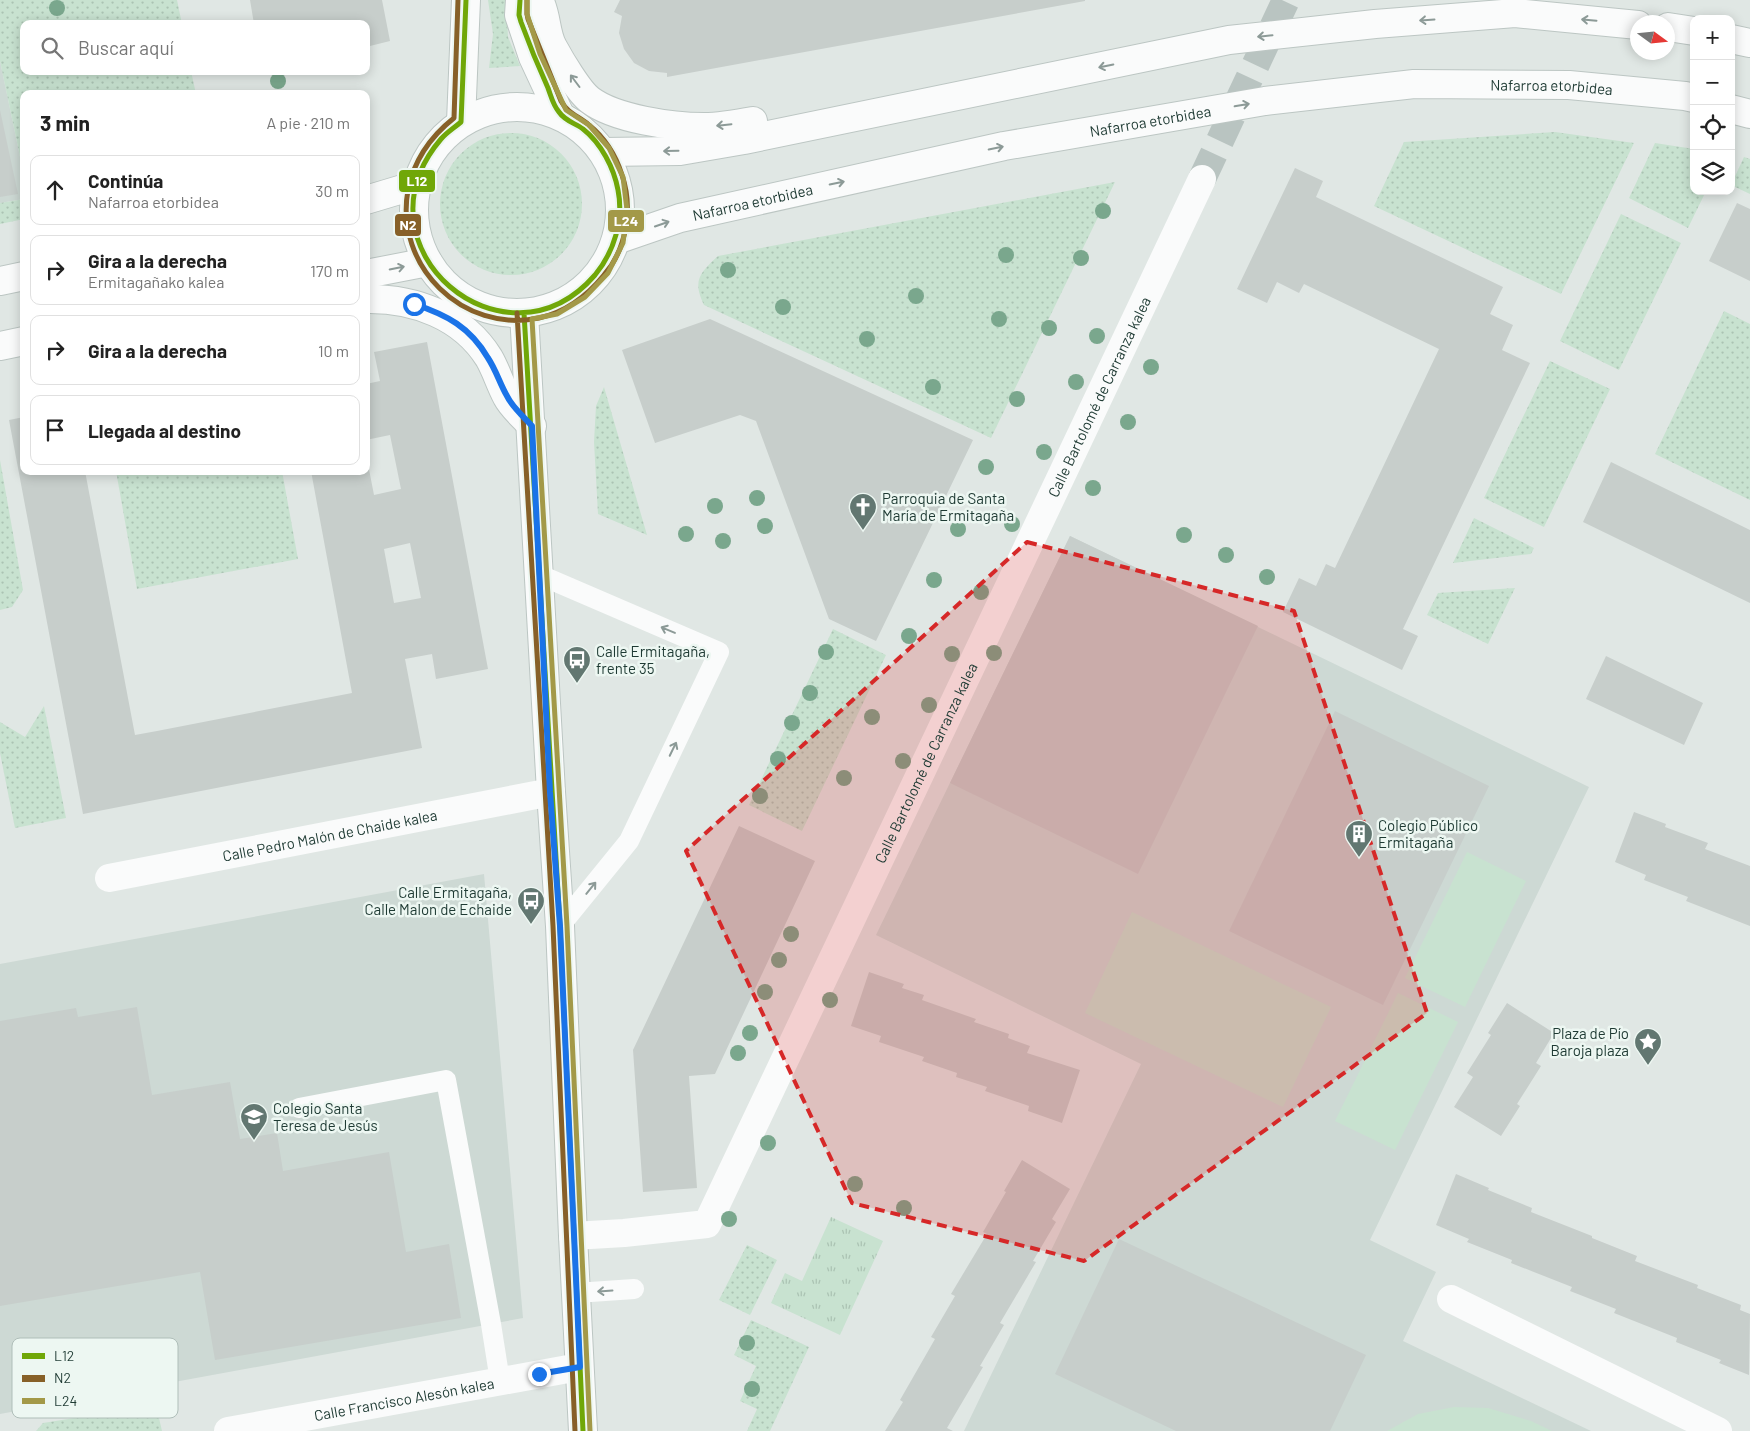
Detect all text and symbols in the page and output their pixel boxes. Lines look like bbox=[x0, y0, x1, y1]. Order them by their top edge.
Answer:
one-way arrow bbox=[1419, 15, 1435, 25]
one-way arrow bbox=[1581, 15, 1597, 25]
north arrow bbox=[1630, 15, 1675, 60]
map controls bbox=[1690, 15, 1735, 195]
button: + bbox=[1690, 15, 1735, 60]
search box bbox=[20, 20, 370, 75]
one-way arrow bbox=[1258, 31, 1274, 41]
icon: search bbox=[38, 34, 66, 62]
text: Buscar aquí bbox=[78, 36, 174, 59]
button: − bbox=[1690, 60, 1735, 105]
one-way arrow bbox=[1098, 62, 1114, 71]
one-way arrow bbox=[570, 74, 580, 88]
street label: Nafarroa etorbidea bbox=[1490, 75, 1614, 98]
one-way arrow bbox=[1234, 100, 1250, 110]
street label: Nafarroa etorbidea bbox=[1088, 101, 1212, 140]
button: locate bbox=[1690, 105, 1735, 150]
text: 3 min bbox=[40, 110, 90, 135]
text: A pie · 210 m bbox=[266, 113, 350, 132]
one-way arrow bbox=[716, 120, 732, 130]
one-way arrow bbox=[987, 143, 1003, 152]
one-way arrow bbox=[663, 146, 680, 156]
button: layers bbox=[1690, 150, 1735, 195]
text: Continúa bbox=[88, 169, 163, 192]
line badge: L12 bbox=[398, 169, 436, 193]
text: L12 bbox=[407, 172, 428, 189]
icon: ahead bbox=[41, 176, 69, 204]
one-way arrow bbox=[829, 178, 845, 187]
street label: Nafarroa etorbidea bbox=[691, 180, 814, 224]
text: 30 m bbox=[315, 181, 349, 200]
text: Nafarroa etorbidea bbox=[88, 192, 219, 211]
line badge: L24 bbox=[607, 209, 645, 233]
text: L24 bbox=[614, 212, 638, 229]
line badge: N2 bbox=[394, 213, 422, 237]
text: N2 bbox=[399, 216, 417, 233]
one-way arrow bbox=[654, 219, 670, 229]
text: Gira a la derecha bbox=[88, 249, 227, 272]
icon: right bbox=[41, 256, 69, 284]
text: 170 m bbox=[310, 261, 349, 280]
one-way arrow bbox=[389, 263, 405, 272]
text: Ermitagañako kalea bbox=[88, 272, 224, 291]
route start bbox=[403, 293, 426, 316]
street label: Calle Bartolomé de Carranza kalea bbox=[1044, 294, 1154, 500]
icon: right bbox=[41, 336, 69, 364]
text: Gira a la derecha bbox=[88, 339, 227, 362]
text: 10 m bbox=[318, 341, 349, 360]
icon: arrive bbox=[41, 416, 69, 444]
text: Llegada al destino bbox=[88, 419, 241, 442]
place label: Parroquia de Santa María de Ermitagaña bbox=[882, 489, 1014, 524]
church icon: Parroquia de Santa María de Ermitagaña bbox=[848, 492, 878, 531]
one-way arrow bbox=[661, 625, 676, 635]
place label: Calle Ermitagaña, frente 35 bbox=[596, 642, 710, 677]
bus stop icon: Calle Ermitagaña, frente 35 bbox=[562, 645, 592, 684]
street label: Calle Bartolomé de Carranza kalea bbox=[870, 660, 981, 866]
one-way arrow bbox=[669, 742, 678, 757]
street label: Calle Pedro Malón de Chaide kalea bbox=[221, 805, 439, 865]
place label: Colegio Público Ermitagaña bbox=[1378, 816, 1478, 851]
building icon: Colegio Público Ermitagaña bbox=[1344, 819, 1374, 858]
one-way arrow bbox=[585, 882, 596, 895]
place label: Calle Ermitagaña, Calle Malon de Echaide bbox=[365, 883, 512, 918]
bus stop icon: Calle Ermitagaña, Calle Malon de Echaide bbox=[516, 886, 546, 925]
place label: Plaza de Pío Baroja plaza bbox=[1550, 1024, 1629, 1059]
place icon: Plaza de Pío Baroja plaza bbox=[1633, 1027, 1663, 1066]
place label: Colegio Santa Teresa de Jesús bbox=[273, 1099, 378, 1134]
school or university icon: Colegio Santa Teresa de Jesús bbox=[239, 1102, 269, 1141]
one-way arrow bbox=[597, 1286, 613, 1295]
legend bbox=[12, 1338, 178, 1418]
text: L12 bbox=[54, 1347, 74, 1364]
route end bbox=[528, 1363, 551, 1386]
text: N2 bbox=[54, 1369, 71, 1386]
street label: Calle Francisco Alesón kalea bbox=[313, 1374, 496, 1424]
text: L24 bbox=[54, 1392, 77, 1409]

